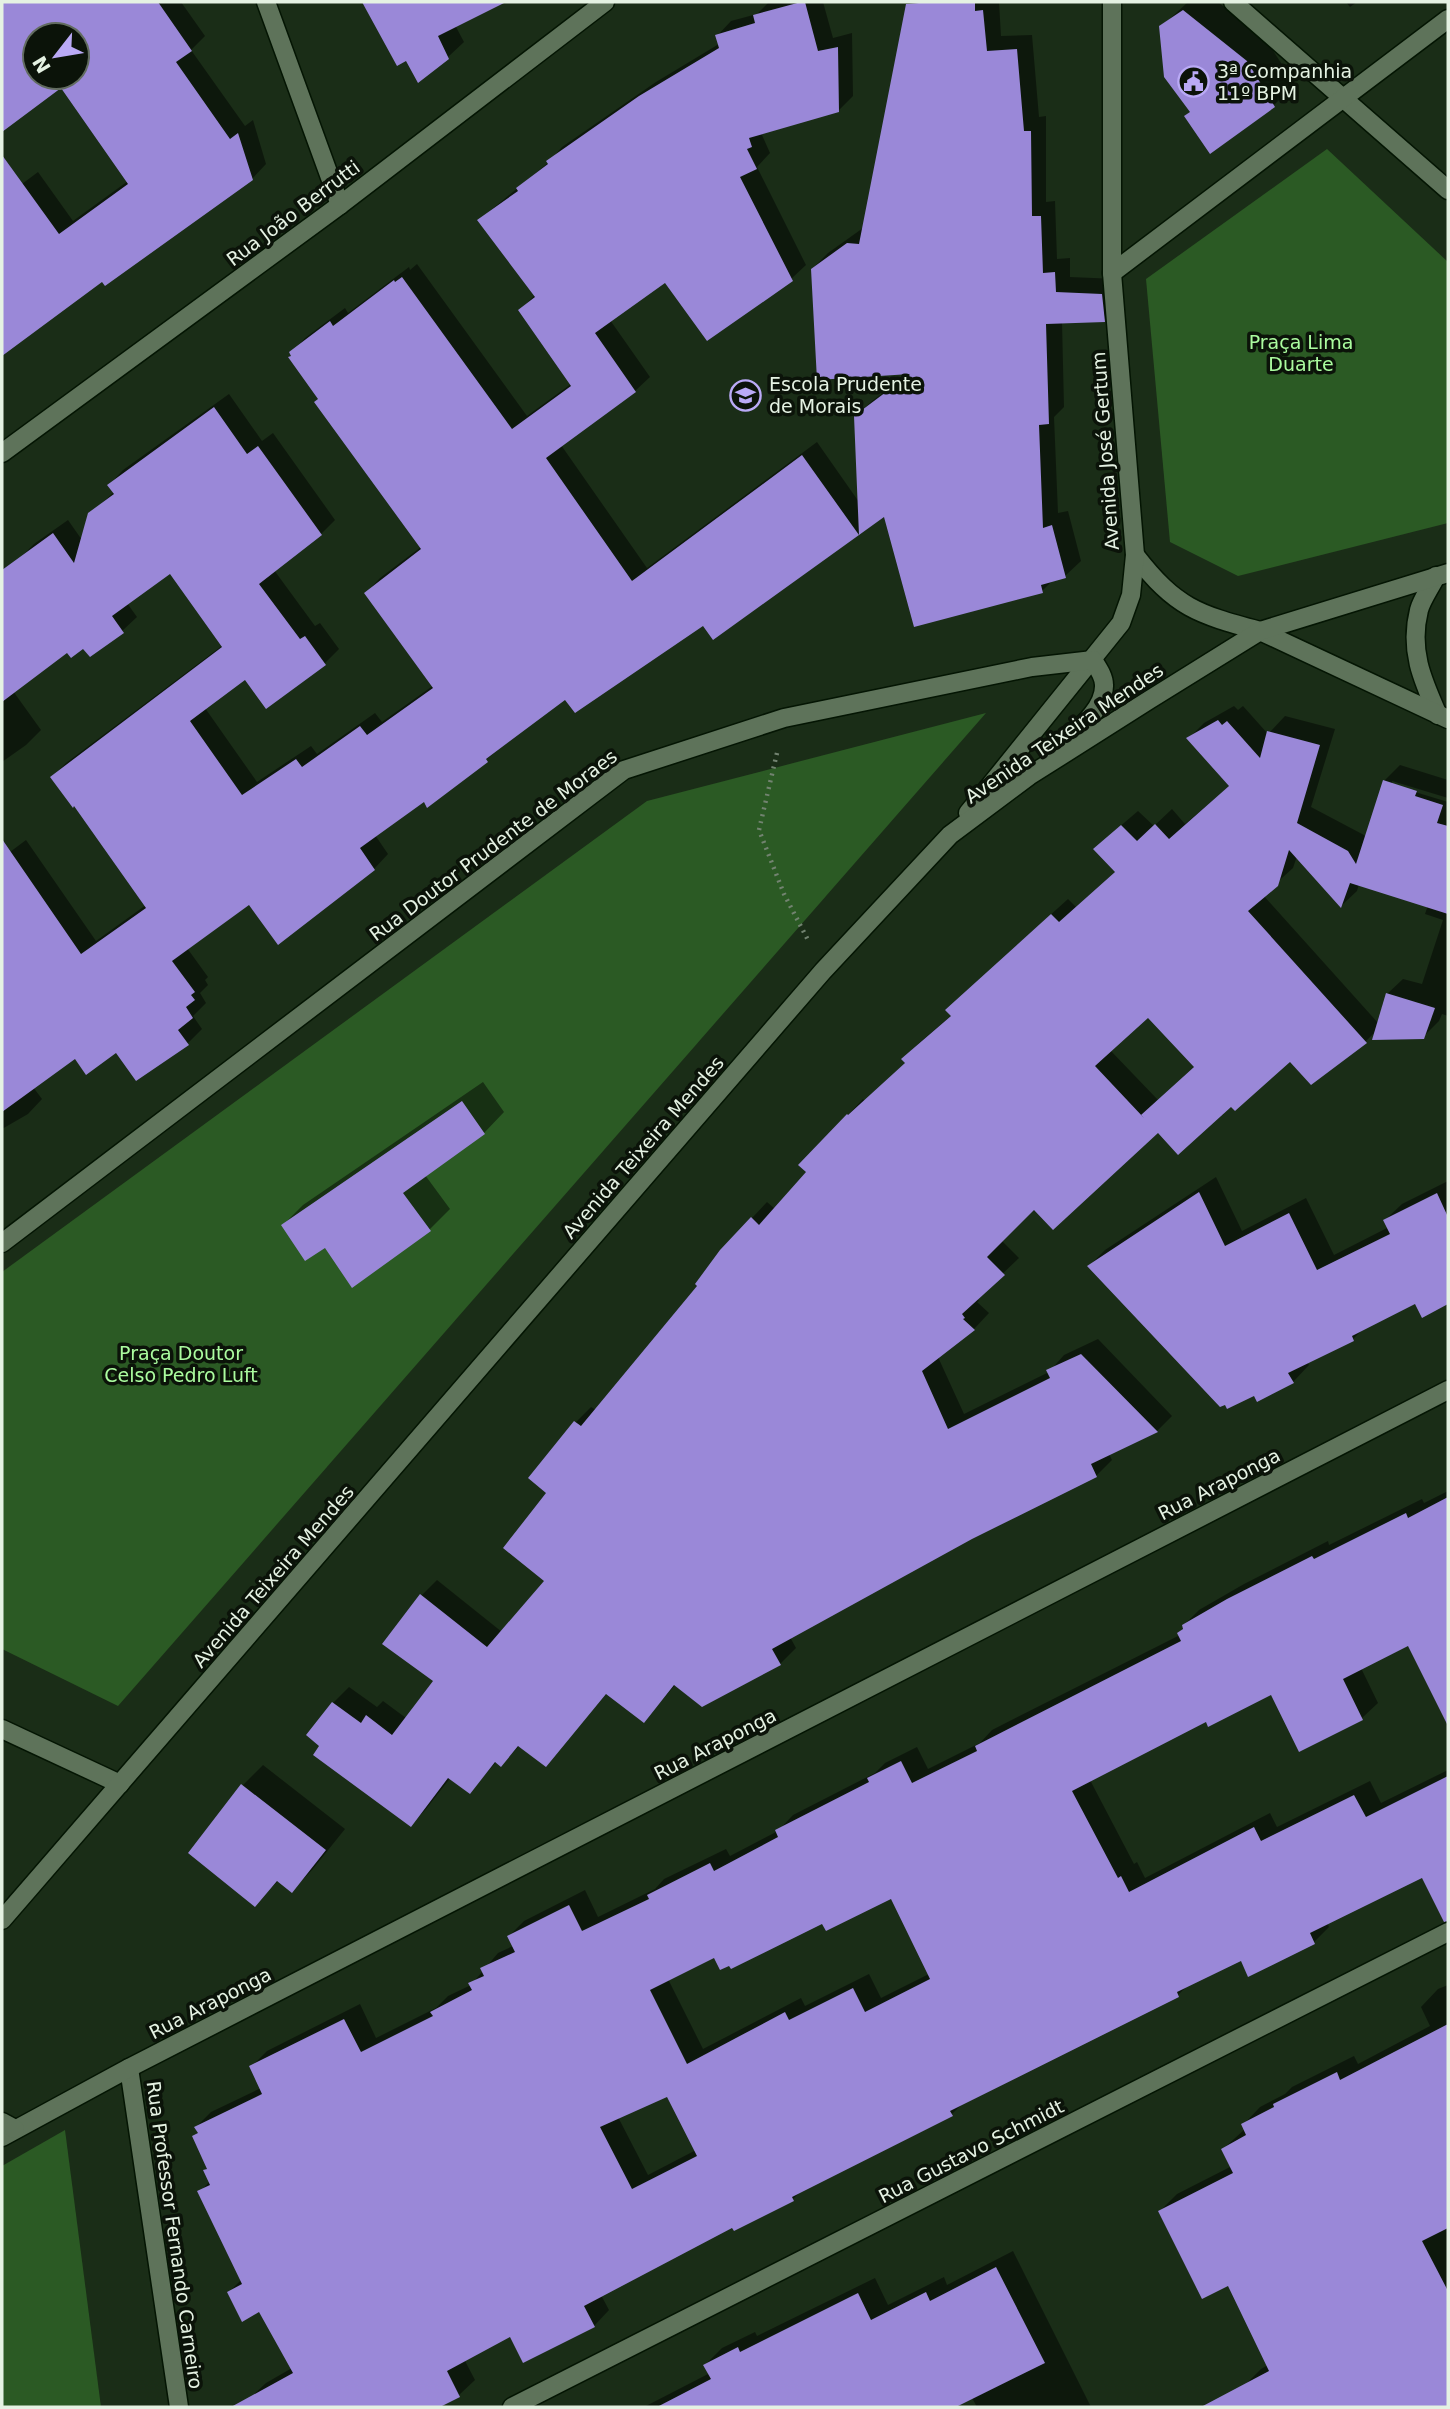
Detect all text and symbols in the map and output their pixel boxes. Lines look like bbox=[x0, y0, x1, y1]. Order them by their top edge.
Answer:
north arrow bbox=[21, 21, 91, 91]
text: N bbox=[28, 52, 55, 77]
place label: 3ª Companhia 11º BPM bbox=[1217, 60, 1352, 104]
public building icon: 3ª Companhia 11º BPM bbox=[1177, 65, 1211, 99]
street label: Rua João Berrutti bbox=[222, 156, 364, 270]
park label: Praça Lima Duarte bbox=[1249, 331, 1353, 375]
street label: Avenida José Gertum bbox=[1087, 351, 1123, 551]
place label: Escola Prudente de Morais bbox=[769, 373, 922, 417]
school or university icon: Escola Prudente de Morais bbox=[729, 378, 763, 412]
street label: Avenida Teixeira Mendes bbox=[961, 658, 1167, 808]
street label: Rua Doutor Prudente de Moraes bbox=[365, 745, 621, 945]
street label: Avenida Teixeira Mendes bbox=[558, 1051, 728, 1243]
park label: Praça Doutor Celso Pedro Luft bbox=[104, 1342, 258, 1386]
street label: Rua Araponga bbox=[1154, 1444, 1284, 1524]
street label: Avenida Teixeira Mendes bbox=[188, 1480, 358, 1672]
street label: Rua Araponga bbox=[650, 1704, 780, 1784]
street label: Rua Araponga bbox=[145, 1963, 275, 2043]
street label: Rua Professor Fernando Carneiro bbox=[142, 2080, 208, 2390]
street label: Rua Gustavo Schmidt bbox=[875, 2095, 1067, 2207]

